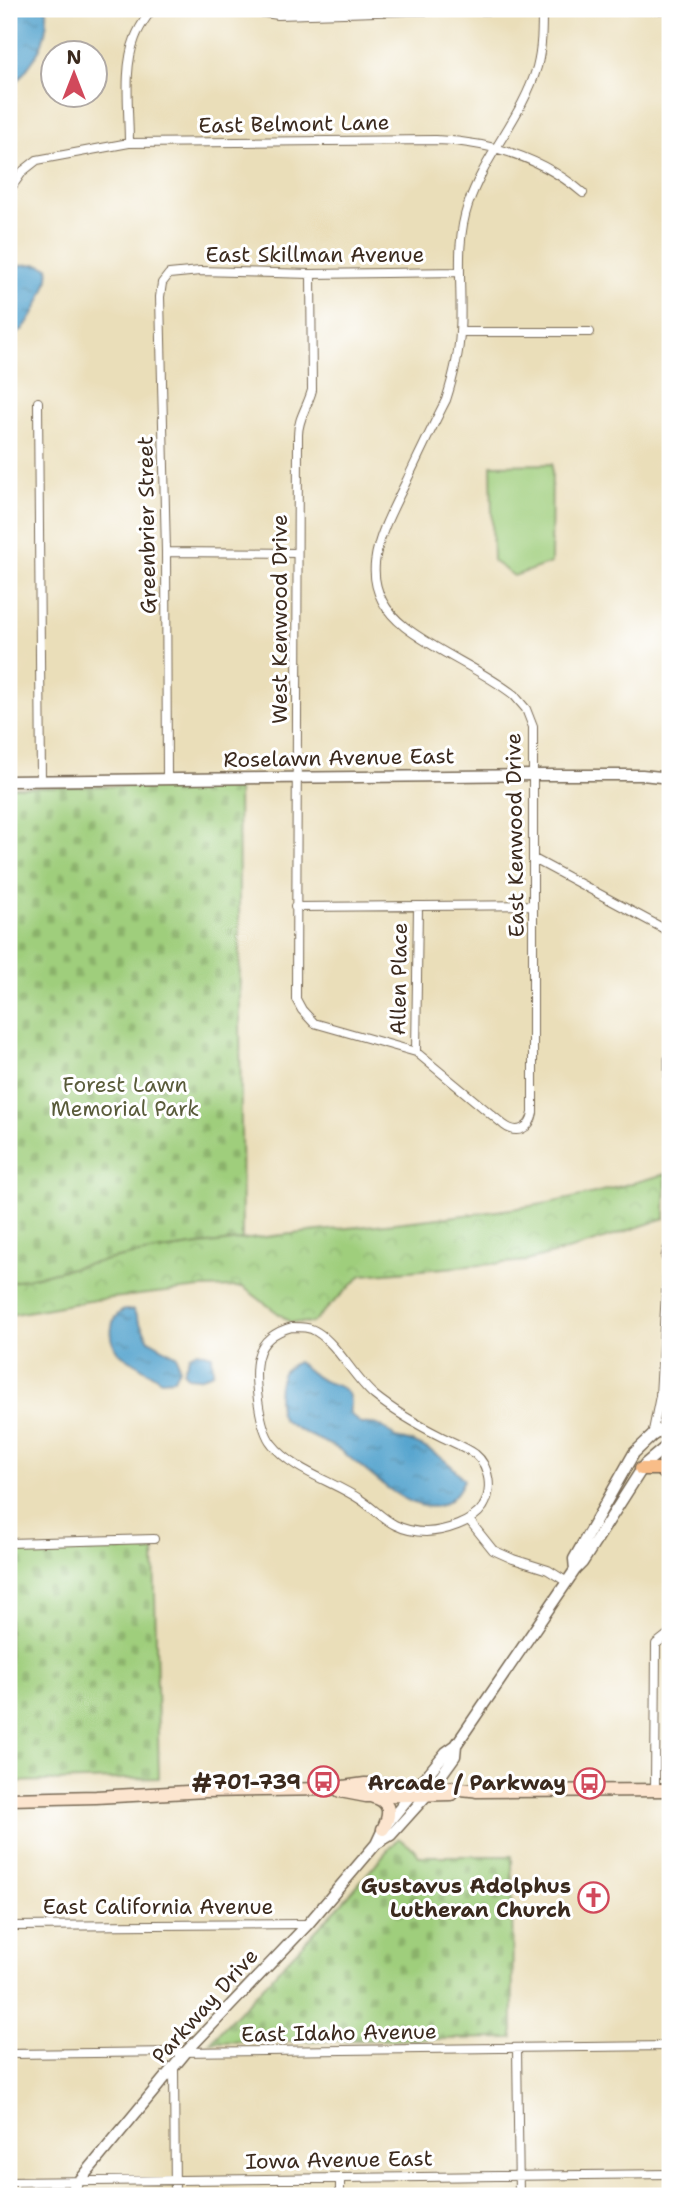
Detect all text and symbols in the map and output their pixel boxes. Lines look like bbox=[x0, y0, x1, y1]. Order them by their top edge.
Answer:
north arrow bbox=[38, 38, 108, 108]
text: N bbox=[66, 45, 82, 70]
street label: East Belmont Lane bbox=[198, 108, 390, 140]
street label: East Skillman Avenue bbox=[206, 241, 424, 269]
street label: Greenbrier Street bbox=[131, 436, 163, 614]
street label: West Kenwood Drive bbox=[266, 514, 294, 724]
street label: East Kenwood Drive bbox=[499, 732, 531, 938]
street label: Roselawn Avenue East bbox=[223, 742, 455, 774]
street label: Allen Place bbox=[384, 922, 414, 1036]
park label: Forest Lawn Memorial Park bbox=[51, 1071, 199, 1123]
bus stop icon: #701-739 bbox=[307, 1765, 341, 1799]
bus stop icon: Arcade / Parkway bbox=[572, 1766, 606, 1800]
place label: #701-739 bbox=[192, 1768, 301, 1796]
place label: Arcade / Parkway bbox=[368, 1769, 566, 1797]
place label: Gustavus Adolphus Lutheran Church bbox=[361, 1872, 571, 1924]
church icon: Gustavus Adolphus Lutheran Church bbox=[577, 1881, 611, 1915]
street label: East California Avenue bbox=[43, 1893, 273, 1921]
street label: Parkway Drive bbox=[146, 1942, 264, 2070]
street label: East Idaho Avenue bbox=[241, 2017, 437, 2049]
street label: Iowa Avenue East bbox=[245, 2144, 433, 2176]

